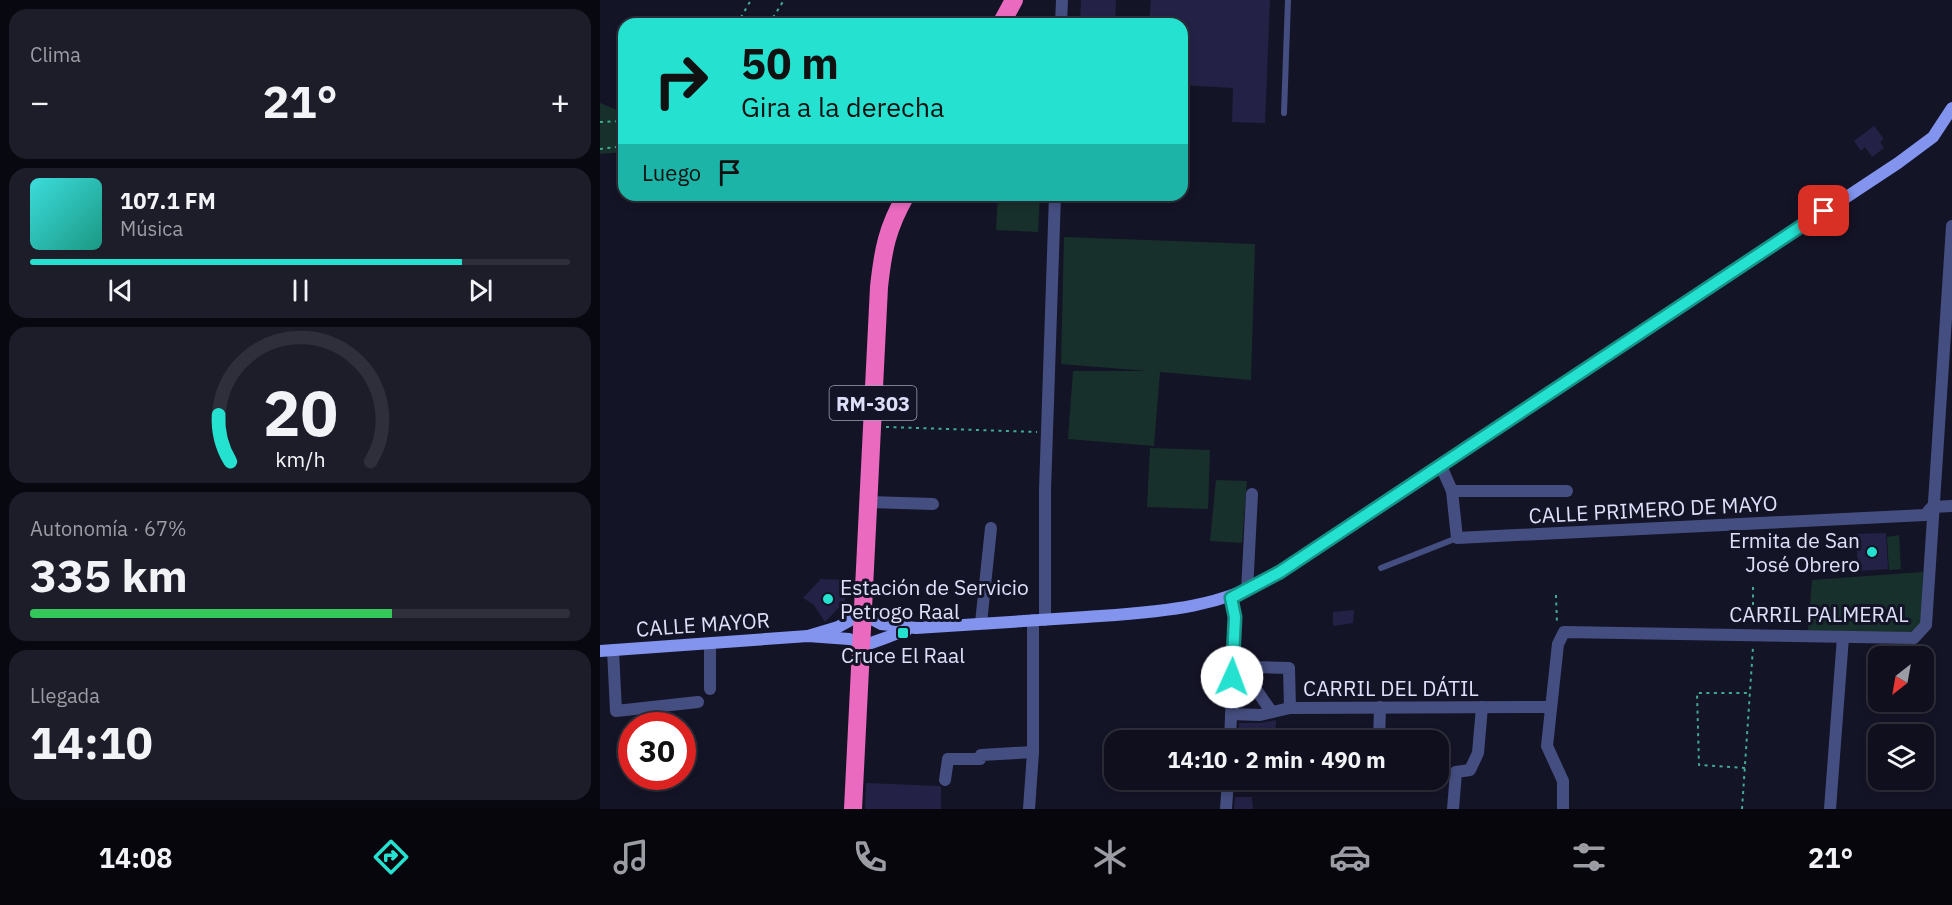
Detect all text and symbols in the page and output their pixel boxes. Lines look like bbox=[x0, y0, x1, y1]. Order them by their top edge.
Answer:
text: 50 m bbox=[741, 36, 839, 91]
text: Clima bbox=[30, 41, 81, 68]
icon: right bbox=[642, 42, 720, 120]
text: 21° bbox=[262, 72, 338, 130]
text: − bbox=[30, 80, 50, 123]
text: + bbox=[550, 80, 570, 123]
text: Gira a la derecha bbox=[741, 89, 944, 124]
icon: arrive bbox=[713, 156, 746, 189]
text: Luego bbox=[642, 158, 701, 187]
pin bbox=[1798, 185, 1849, 236]
text: 107.1 FM bbox=[120, 186, 216, 215]
icon: arrive bbox=[1807, 194, 1840, 227]
text: Música bbox=[120, 215, 183, 242]
icon: previous bbox=[104, 274, 137, 307]
icon: pause bbox=[284, 274, 317, 307]
icon: next bbox=[464, 274, 497, 307]
text: 20 bbox=[263, 372, 337, 453]
road number: RM-303 bbox=[830, 386, 916, 420]
text: km/h bbox=[275, 445, 325, 473]
street label: CALLE PRIMERO DE MAYO bbox=[1528, 489, 1778, 529]
text: Autonomía · 67% bbox=[30, 515, 187, 542]
place label: Ermita de San José Obrero bbox=[1729, 526, 1860, 578]
marker: Ermita de San José Obrero bbox=[1865, 545, 1879, 559]
text: 335 km bbox=[30, 546, 188, 604]
place label: Estación de Servicio Petrogo Raal bbox=[840, 573, 1029, 625]
marker: Estación de Servicio Petrogo Raal bbox=[821, 592, 835, 606]
street label: CARRIL PALMERAL bbox=[1729, 600, 1909, 628]
street label: CALLE MAYOR bbox=[635, 605, 771, 643]
marker: Cruce El Raal bbox=[896, 626, 910, 640]
place label: Cruce El Raal bbox=[841, 641, 965, 669]
position arrow bbox=[1200, 645, 1264, 709]
north arrow bbox=[1868, 646, 1934, 712]
map controls bbox=[1868, 646, 1934, 790]
street label: CARRIL DEL DÁTIL bbox=[1303, 674, 1479, 702]
text: Llegada bbox=[30, 682, 100, 709]
speed limit sign: 30 bbox=[618, 712, 696, 790]
text: 14:10 bbox=[30, 713, 153, 771]
button: layers bbox=[1868, 724, 1934, 790]
text: 14:10 · 2 min · 490 m bbox=[1167, 745, 1386, 774]
icon: directions bbox=[370, 836, 412, 878]
icon: music bbox=[610, 836, 652, 878]
icon: phone bbox=[849, 836, 891, 878]
icon: climate bbox=[1089, 836, 1131, 878]
icon: car bbox=[1329, 836, 1371, 878]
icon: filters bbox=[1568, 836, 1610, 878]
text: 14:08 bbox=[99, 840, 173, 875]
text: 21° bbox=[1808, 840, 1853, 875]

